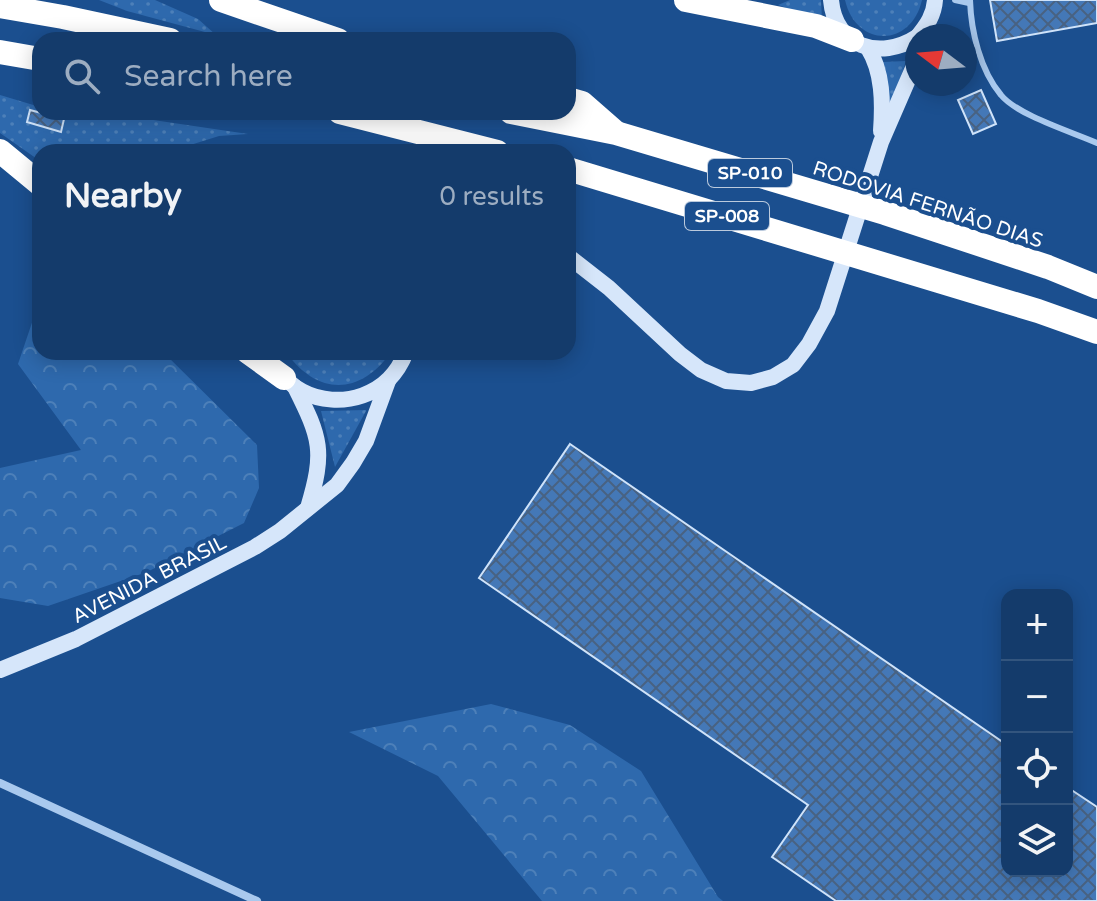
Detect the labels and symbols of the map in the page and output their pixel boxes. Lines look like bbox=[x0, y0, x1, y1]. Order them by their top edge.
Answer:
north arrow bbox=[905, 24, 977, 96]
street label: RODOVIA FERNÃO DIAS bbox=[810, 155, 1046, 254]
road number: SP-010 bbox=[708, 159, 792, 187]
road number: SP-008 bbox=[685, 202, 769, 230]
street label: AVENIDA BRASIL bbox=[68, 530, 231, 629]

